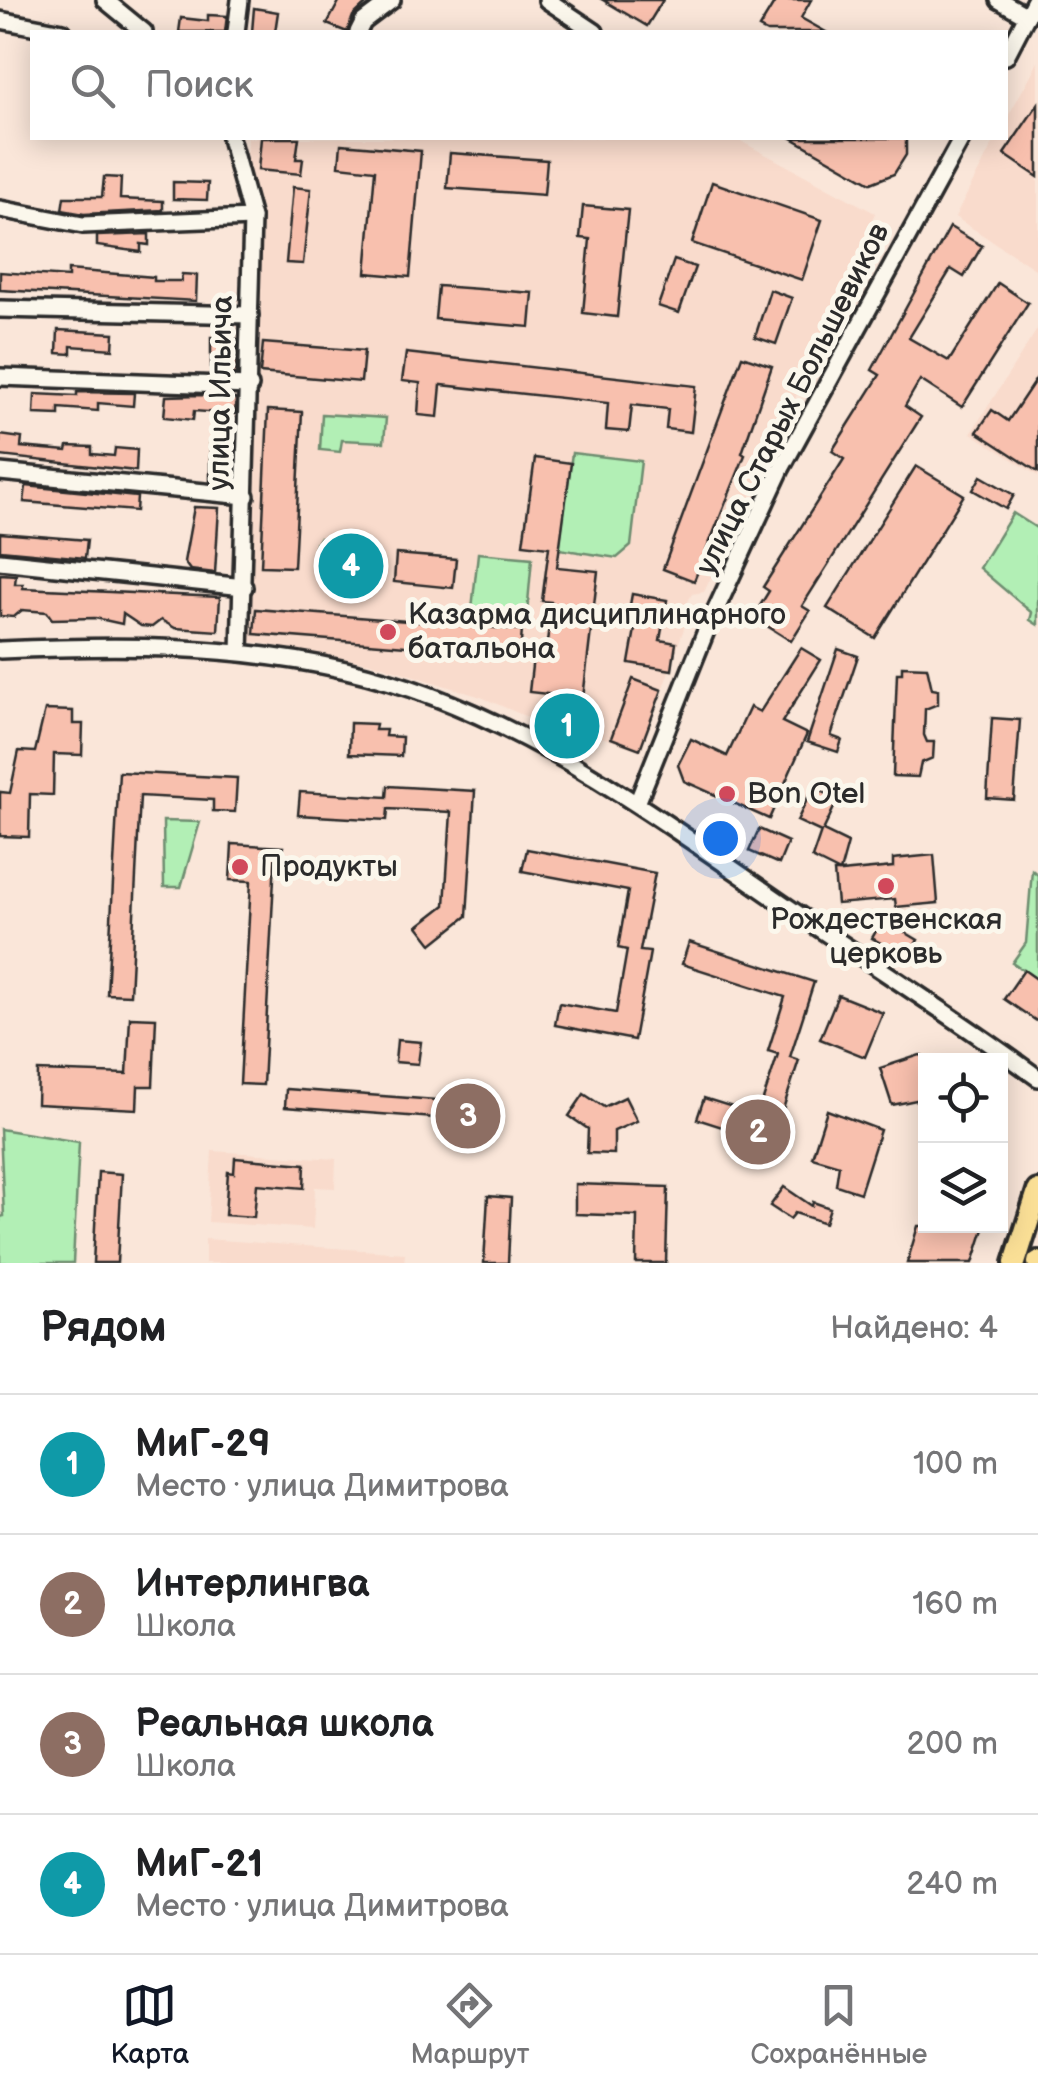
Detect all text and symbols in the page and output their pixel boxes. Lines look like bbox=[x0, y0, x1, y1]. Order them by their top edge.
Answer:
search box bbox=[30, 30, 1008, 140]
icon: search bbox=[65, 58, 120, 113]
text: Поиск bbox=[145, 63, 253, 108]
street label: улица Старых Большевиков bbox=[688, 217, 898, 581]
street label: улица Ильича bbox=[201, 295, 241, 491]
pin: 4 bbox=[318, 528, 384, 604]
place label: Казарма дисциплинарного батальона bbox=[408, 597, 786, 667]
marker: Казарма дисциплинарного батальона bbox=[377, 621, 399, 643]
pin: 1 bbox=[534, 688, 600, 764]
place label: Bon Otel bbox=[747, 776, 865, 812]
marker: Bon Otel bbox=[716, 783, 738, 805]
your location bbox=[695, 813, 746, 864]
place label: Продукты bbox=[260, 849, 398, 885]
marker: Продукты bbox=[229, 856, 251, 878]
marker: Рождественская церковь bbox=[875, 875, 897, 897]
place label: Рождественская церковь bbox=[770, 902, 1002, 972]
map controls bbox=[918, 1053, 1008, 1233]
button: locate bbox=[918, 1053, 1008, 1143]
pin: 3 bbox=[436, 1078, 500, 1154]
pin: 2 bbox=[726, 1094, 790, 1170]
button: layers bbox=[918, 1143, 1008, 1233]
text: Рядом bbox=[40, 1303, 167, 1354]
text: Найдено: 4 bbox=[830, 1309, 998, 1348]
text: МиГ-29 bbox=[135, 1422, 270, 1467]
text: 1 bbox=[66, 1445, 79, 1484]
text: 100 m bbox=[913, 1445, 998, 1484]
text: Место · улица Димитрова bbox=[135, 1467, 509, 1506]
text: Интерлингва bbox=[135, 1562, 369, 1607]
text: 2 bbox=[63, 1585, 82, 1624]
text: 160 m bbox=[912, 1585, 998, 1624]
text: Школа bbox=[135, 1607, 236, 1646]
text: Реальная школа bbox=[135, 1702, 434, 1747]
text: 3 bbox=[63, 1725, 82, 1764]
text: 200 m bbox=[906, 1725, 998, 1764]
text: Школа bbox=[135, 1747, 236, 1786]
text: МиГ-21 bbox=[135, 1842, 263, 1887]
text: 4 bbox=[63, 1865, 82, 1904]
text: 240 m bbox=[906, 1865, 998, 1904]
text: Место · улица Димитрова bbox=[135, 1887, 509, 1926]
tab: Карта bbox=[111, 1978, 189, 2071]
tab: Маршрут bbox=[410, 1978, 529, 2071]
tab: Сохранённые bbox=[751, 1978, 927, 2071]

